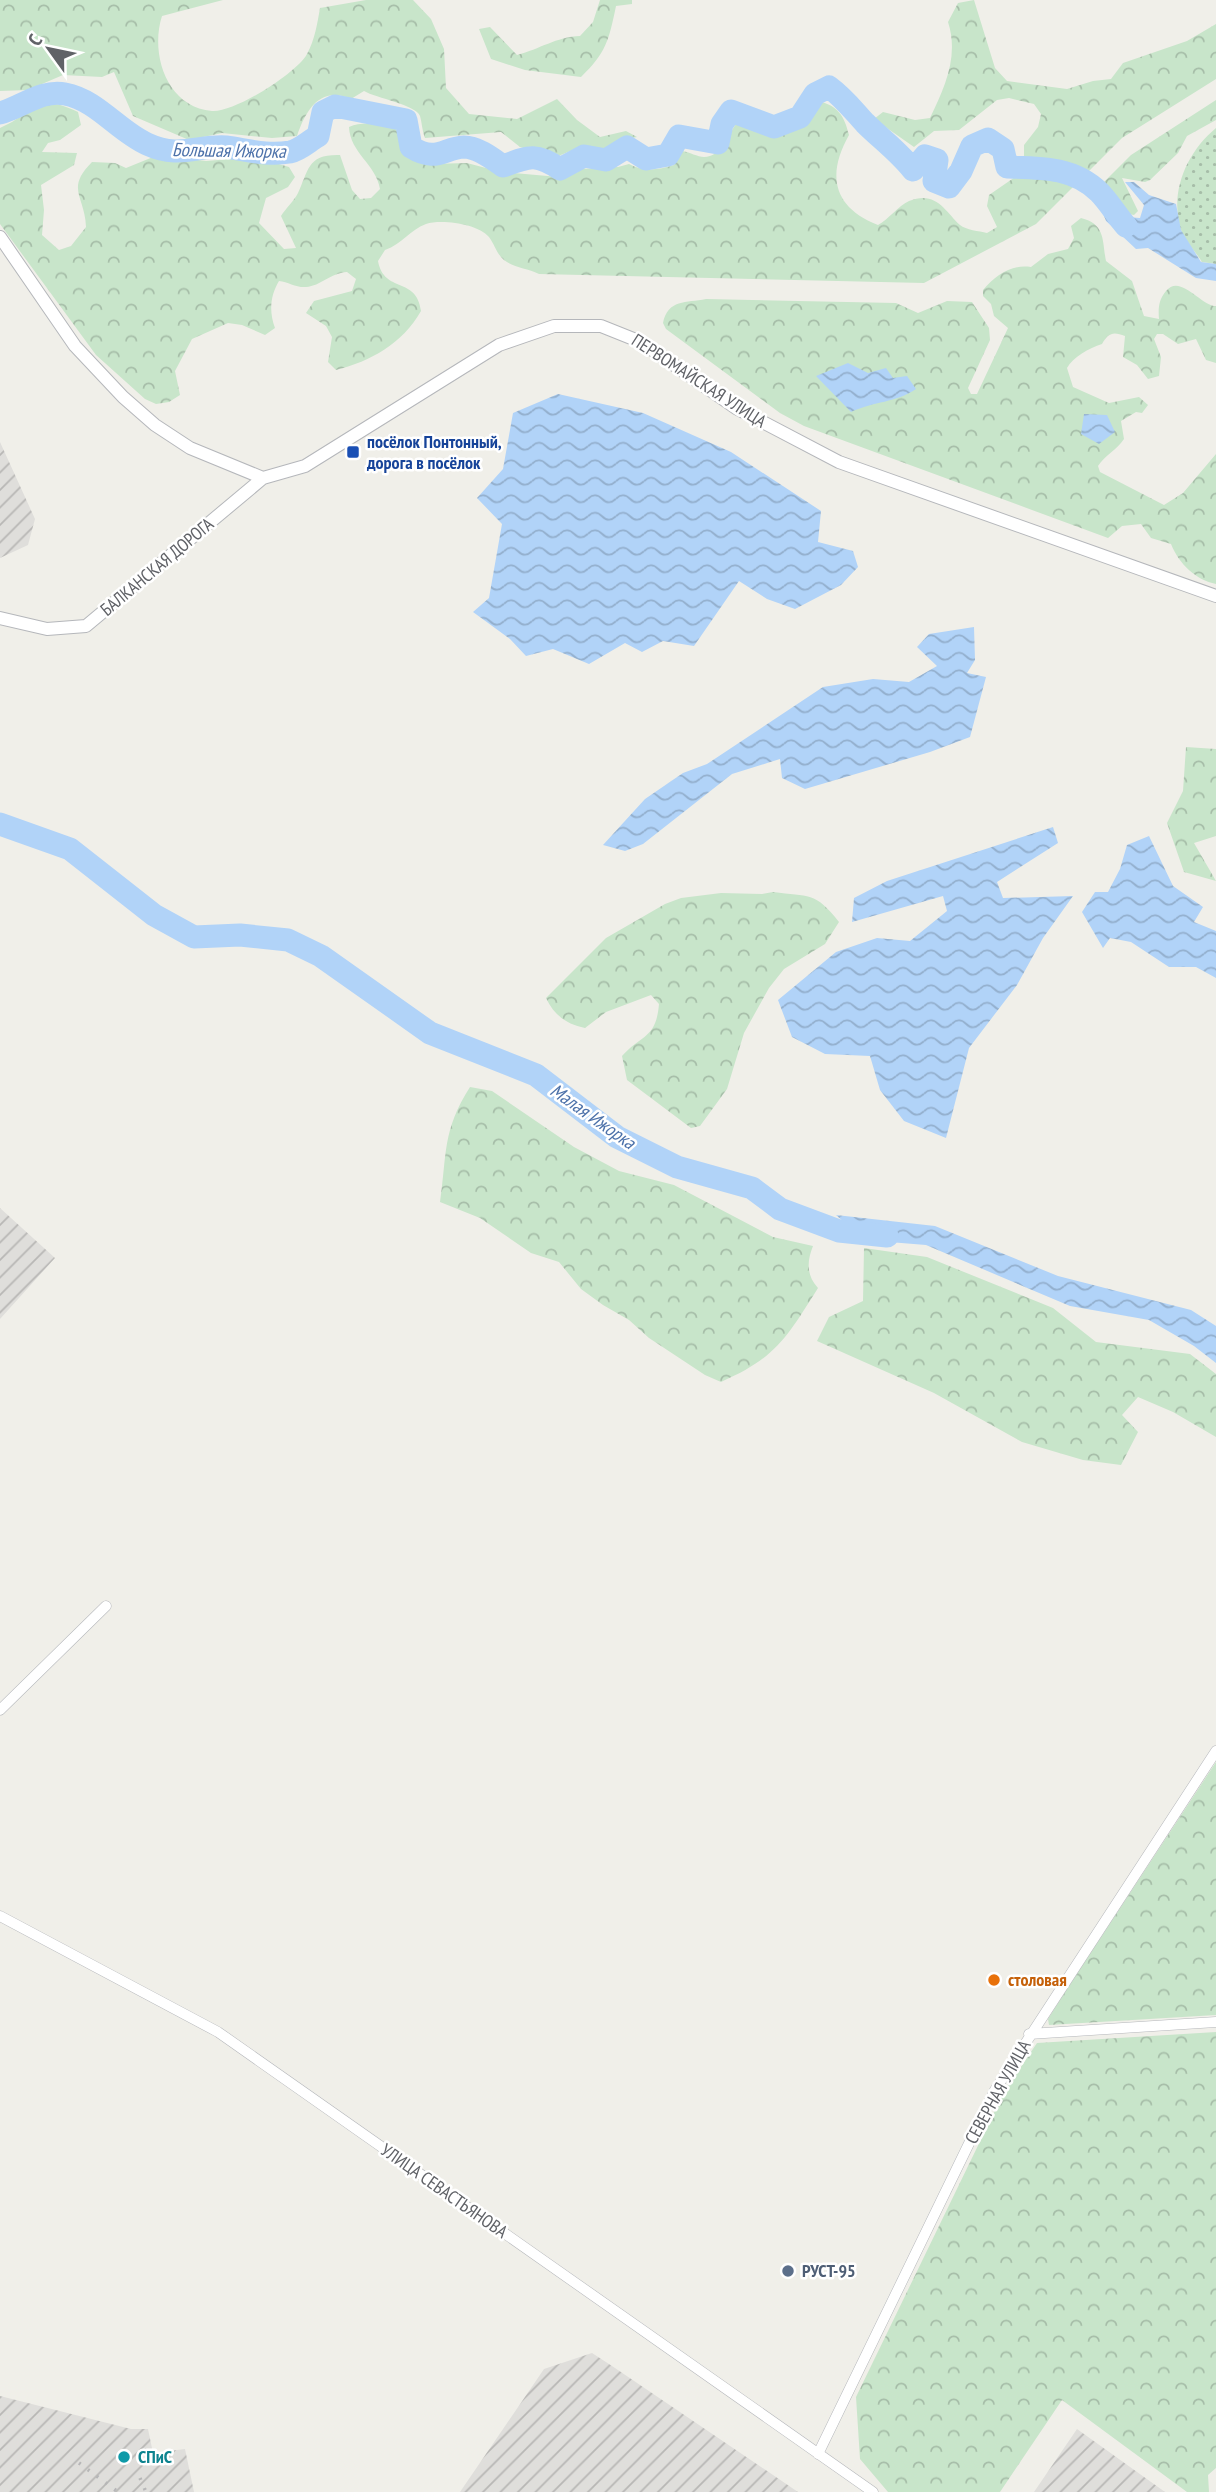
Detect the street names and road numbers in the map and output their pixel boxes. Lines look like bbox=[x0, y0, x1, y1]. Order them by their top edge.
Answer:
street label: ПЕРВОМАЙСКАЯ УЛИЦА bbox=[628, 328, 771, 433]
street label: БАЛКАНСКАЯ ДОРОГА bbox=[95, 512, 218, 621]
street label: СЕВЕРНАЯ УЛИЦА bbox=[960, 2035, 1036, 2148]
street label: УЛИЦА СЕВАСТЬЯНОВА bbox=[376, 2138, 513, 2243]

